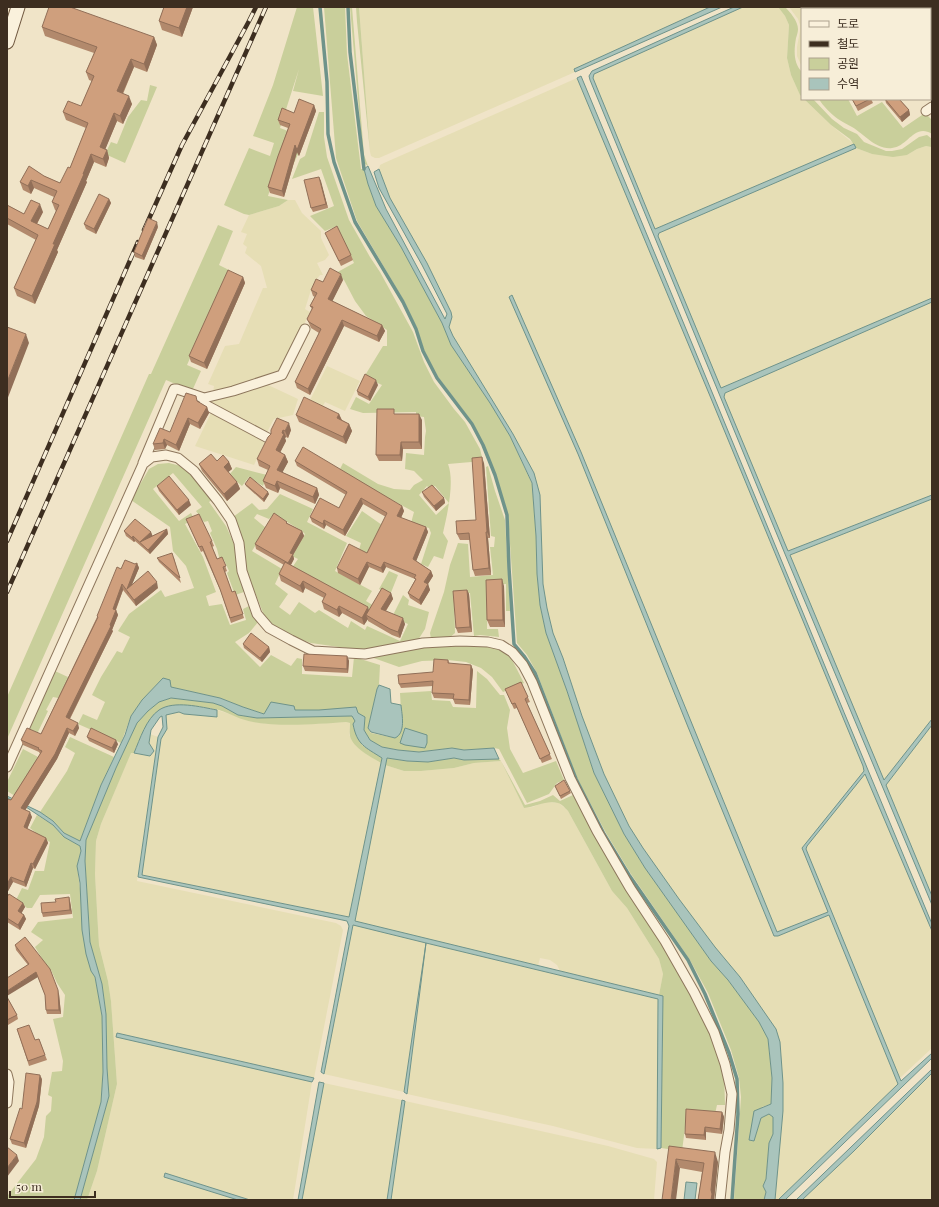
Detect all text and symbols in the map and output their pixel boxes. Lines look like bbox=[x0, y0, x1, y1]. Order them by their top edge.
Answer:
legend bbox=[801, 8, 931, 100]
text: 도로 bbox=[837, 15, 859, 31]
text: 철도 bbox=[837, 35, 859, 51]
text: 공원 bbox=[837, 55, 859, 71]
text: 수역 bbox=[837, 75, 859, 91]
scale bar bbox=[10, 1173, 95, 1199]
text: 50 m bbox=[16, 1178, 42, 1194]

